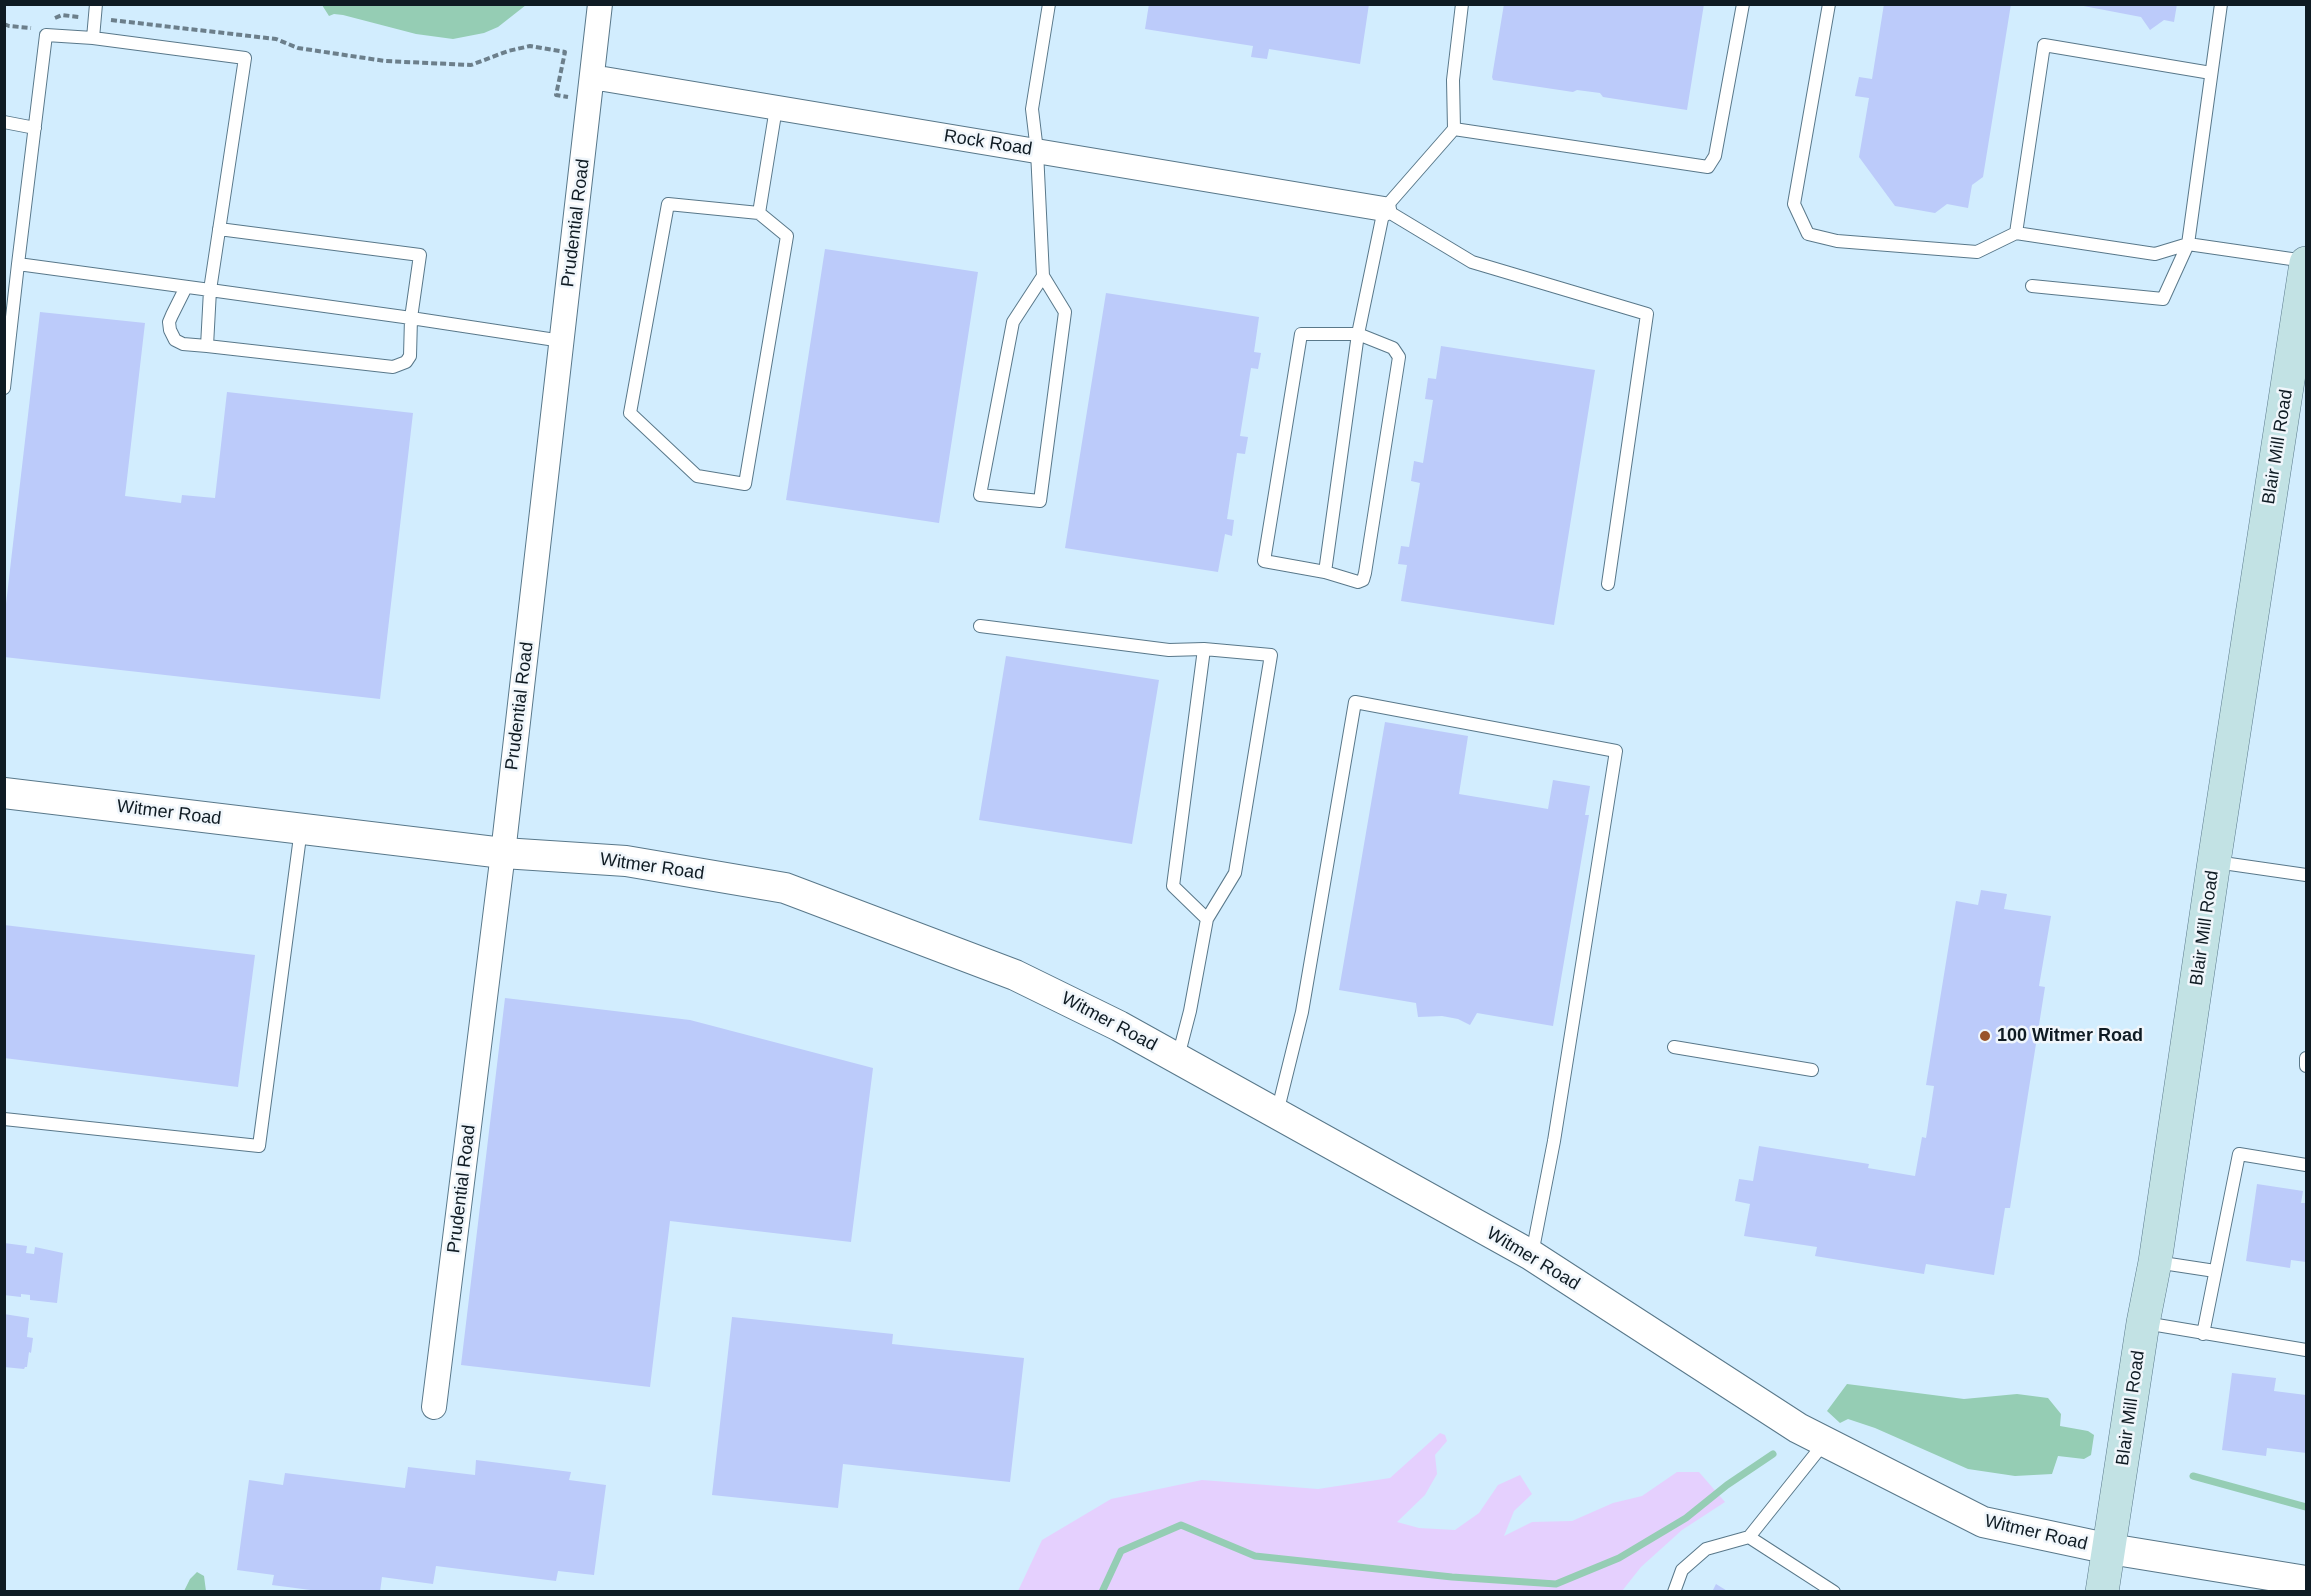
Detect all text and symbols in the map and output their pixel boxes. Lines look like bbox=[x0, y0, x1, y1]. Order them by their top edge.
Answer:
street label: Rock Road bbox=[942, 125, 1034, 161]
street label: Prudential Road bbox=[557, 158, 595, 288]
street label: Blair Mill Road bbox=[2258, 388, 2298, 506]
street label: Prudential Road bbox=[501, 641, 539, 771]
street label: Witmer Road bbox=[116, 796, 222, 830]
street label: Witmer Road bbox=[598, 849, 706, 885]
street label: Blair Mill Road bbox=[2186, 869, 2224, 987]
street label: Witmer Road bbox=[1058, 988, 1160, 1056]
place label: 100 Witmer Road bbox=[1997, 1025, 2143, 1047]
marker: 100 Witmer Road bbox=[1978, 1029, 1992, 1043]
street label: Prudential Road bbox=[443, 1124, 481, 1254]
street label: Witmer Road bbox=[1482, 1223, 1584, 1295]
street label: Blair Mill Road bbox=[2112, 1349, 2150, 1467]
street label: Witmer Road bbox=[1982, 1511, 2090, 1555]

